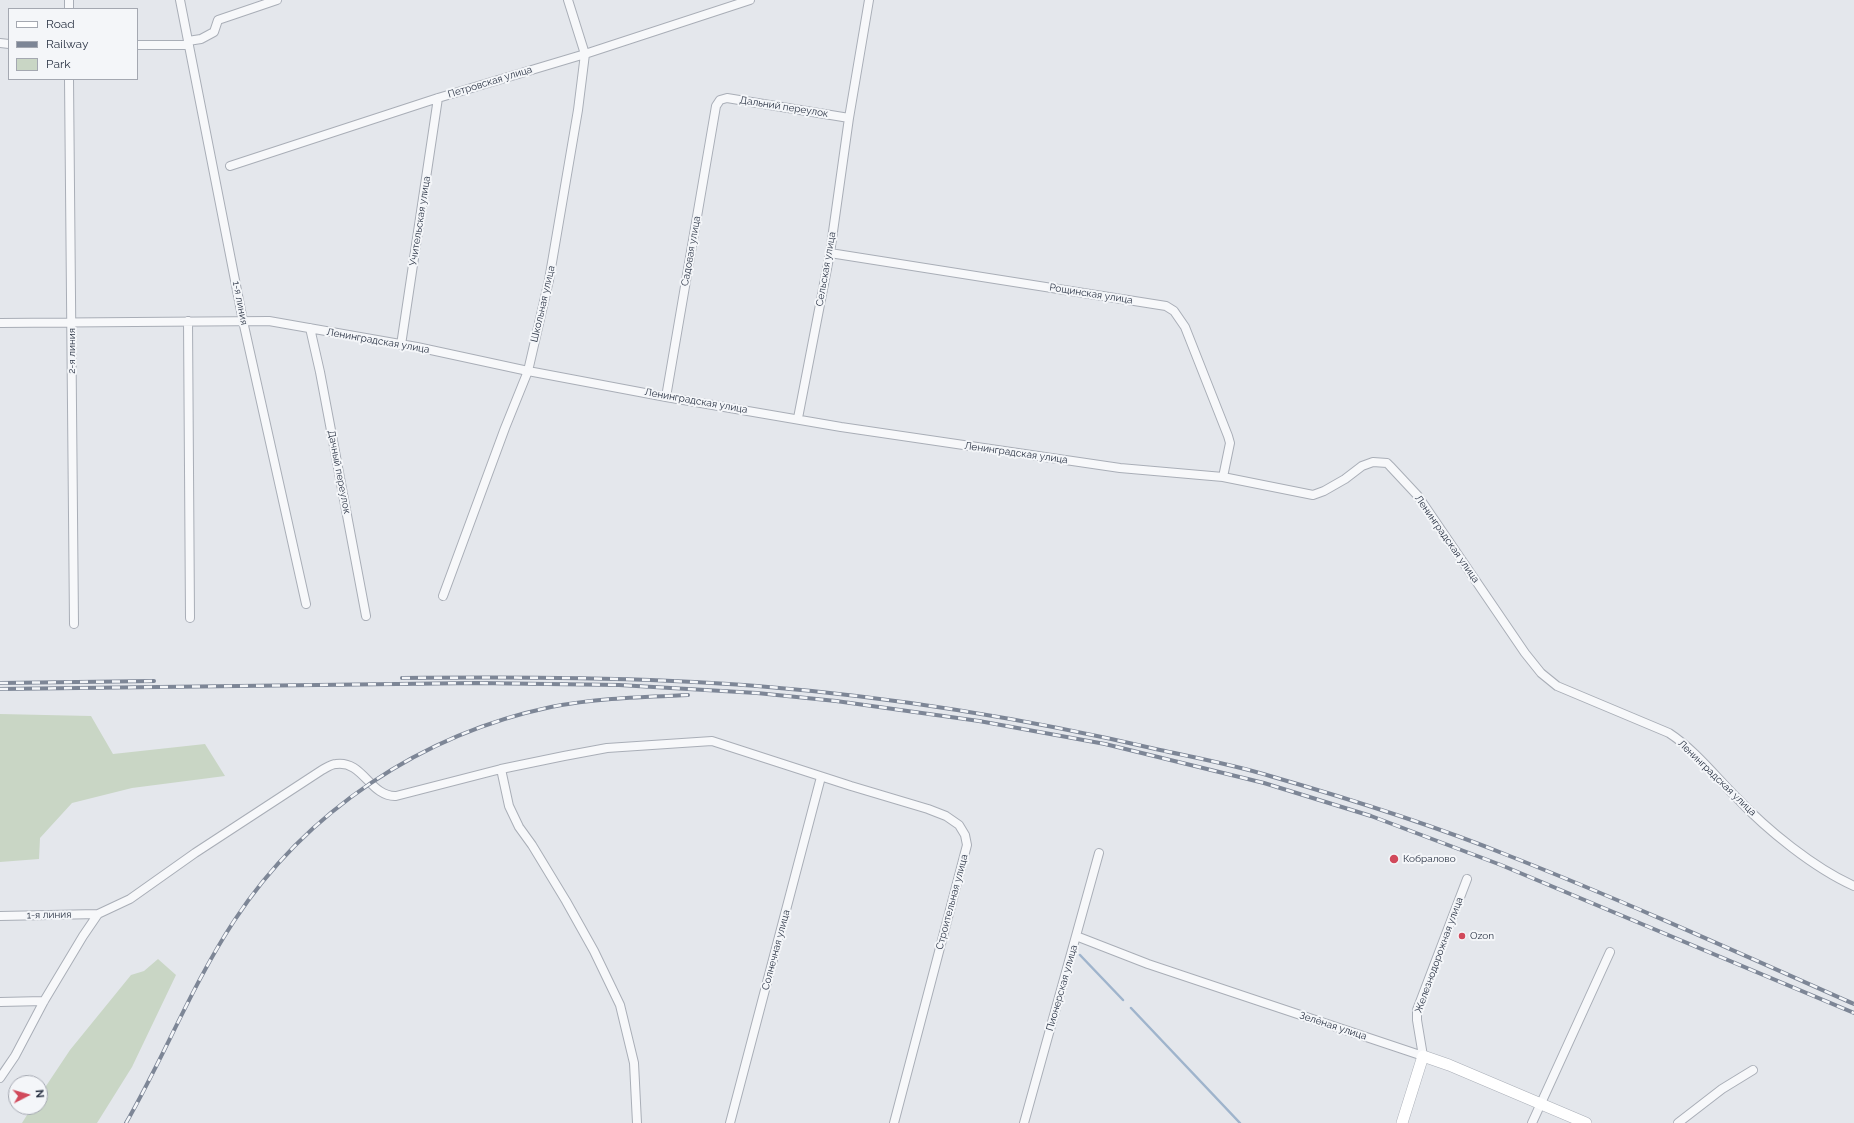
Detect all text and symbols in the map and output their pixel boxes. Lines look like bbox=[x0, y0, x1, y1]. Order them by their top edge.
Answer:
legend bbox=[8, 8, 138, 80]
text: Road bbox=[46, 17, 75, 31]
text: Railway bbox=[46, 37, 88, 51]
text: Park bbox=[46, 57, 71, 71]
street label: Петровская улица bbox=[446, 63, 534, 101]
street label: Дальний переулок bbox=[739, 94, 829, 120]
street label: Учительская улица bbox=[407, 175, 433, 267]
street label: Садовая улица bbox=[679, 215, 703, 287]
street label: Сельская улица bbox=[814, 231, 838, 307]
street label: Школьная улица bbox=[528, 265, 558, 343]
street label: 1-я линия bbox=[230, 280, 250, 326]
street label: Рощинская улица bbox=[1048, 281, 1134, 307]
street label: Ленинградская улица bbox=[326, 326, 430, 356]
street label: 2-я линия bbox=[66, 328, 78, 374]
street label: Ленинградская улица bbox=[644, 386, 748, 416]
street label: Дачный переулок bbox=[325, 429, 353, 515]
street label: Ленинградская улица bbox=[963, 440, 1069, 466]
street label: Ленинградская улица bbox=[1412, 493, 1482, 585]
street label: Ленинградская улица bbox=[1675, 737, 1759, 819]
street label: Строительная улица bbox=[933, 853, 971, 951]
marker: Кобралово bbox=[1388, 853, 1400, 865]
place label: Кобралово bbox=[1403, 853, 1456, 865]
street label: Железнодорожная улица bbox=[1412, 895, 1466, 1015]
street label: 1-я линия bbox=[27, 909, 71, 921]
street label: Солнечная улица bbox=[760, 909, 792, 991]
place label: Ozon bbox=[1470, 930, 1494, 942]
marker: Ozon bbox=[1457, 931, 1467, 941]
street label: Пионерская улица bbox=[1044, 944, 1080, 1032]
street label: Зелёная улица bbox=[1298, 1009, 1368, 1043]
north arrow bbox=[8, 1075, 48, 1115]
text: N bbox=[33, 1089, 46, 1099]

